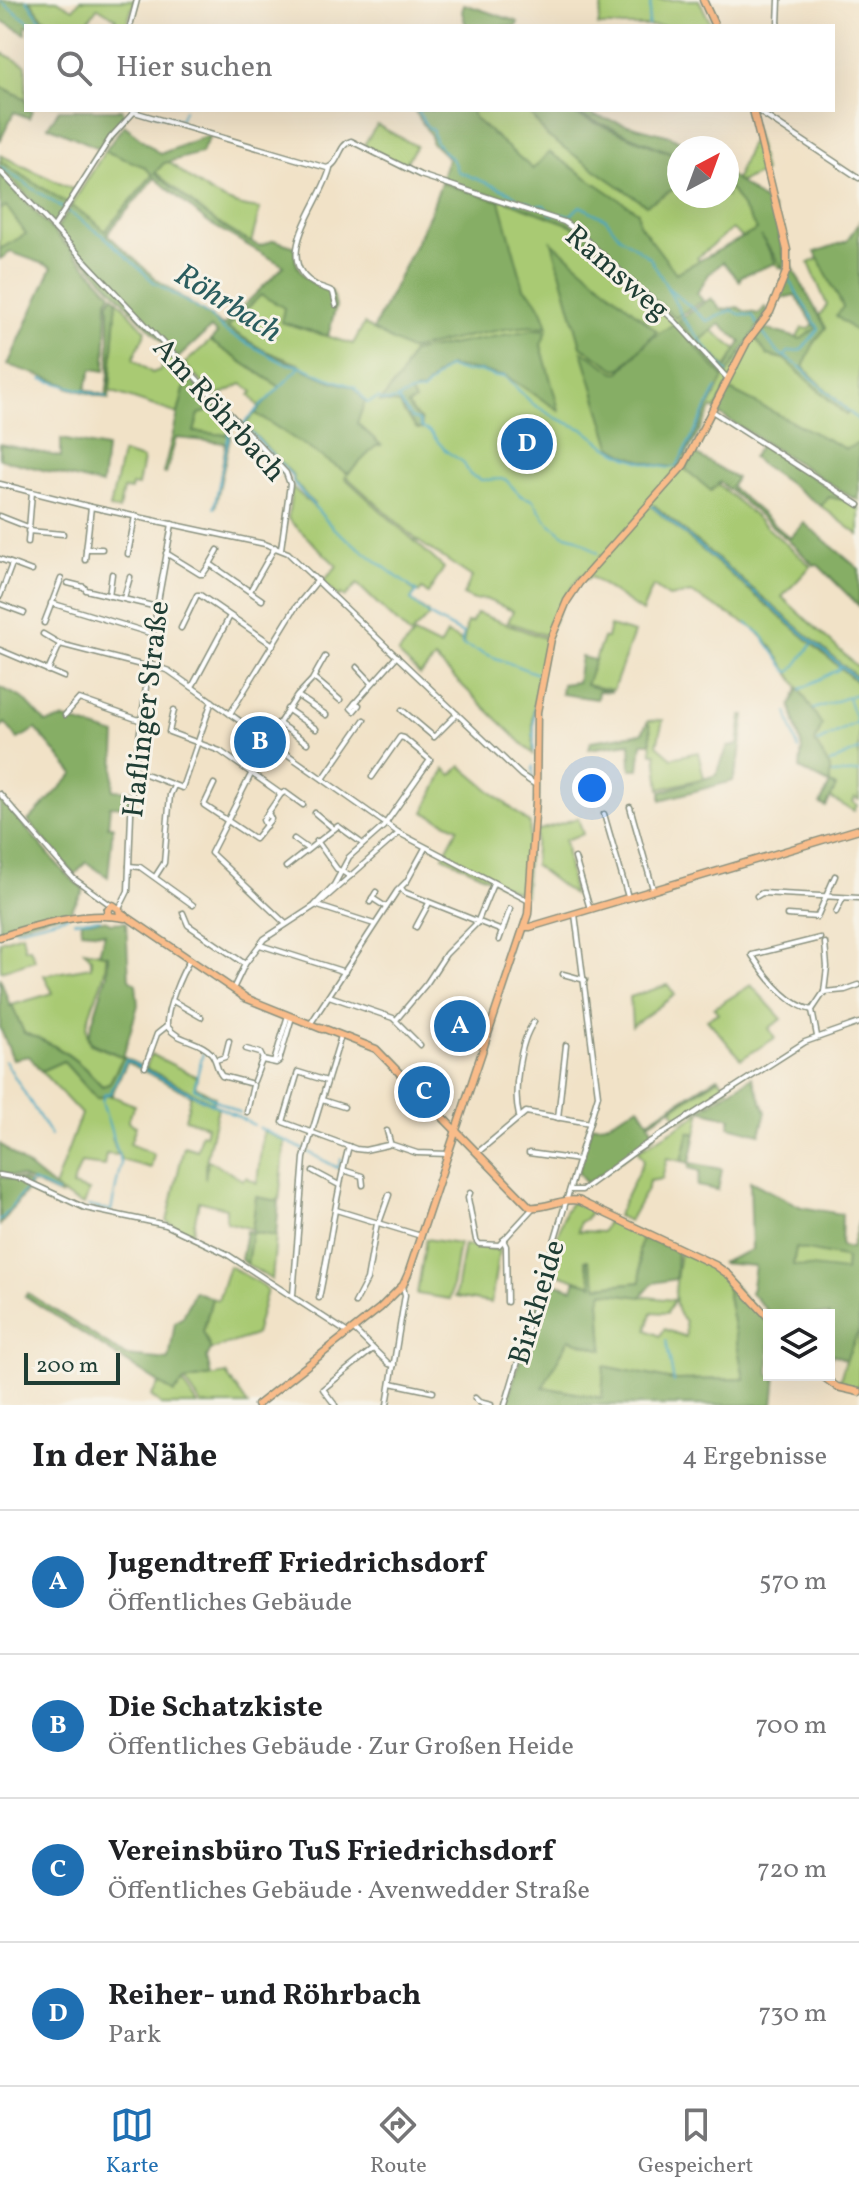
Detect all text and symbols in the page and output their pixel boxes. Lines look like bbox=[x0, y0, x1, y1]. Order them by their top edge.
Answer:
search box bbox=[24, 24, 835, 112]
icon: search bbox=[52, 46, 96, 90]
text: Hier suchen bbox=[116, 47, 273, 89]
north arrow bbox=[667, 136, 739, 208]
street label: Ramsweg bbox=[555, 216, 678, 331]
water label: Röhrbach bbox=[165, 254, 289, 355]
street label: Am Röhrbach bbox=[142, 329, 295, 492]
pin: D bbox=[501, 414, 553, 474]
street label: Haflinger Straße bbox=[113, 598, 181, 820]
pin: B bbox=[234, 712, 286, 772]
your location bbox=[572, 768, 612, 808]
pin: A bbox=[434, 996, 486, 1056]
pin: C bbox=[398, 1062, 450, 1122]
street label: Birkheide bbox=[499, 1235, 577, 1370]
map controls bbox=[763, 1309, 835, 1381]
button: layers bbox=[763, 1309, 835, 1381]
scale bar bbox=[24, 1349, 120, 1385]
text: 200 m bbox=[36, 1351, 98, 1382]
text: In der Nähe bbox=[32, 1434, 217, 1481]
text: 4 Ergebnisse bbox=[682, 1439, 827, 1475]
text: Jugendtreff Friedrichsdorf bbox=[108, 1543, 485, 1585]
text: A bbox=[49, 1564, 67, 1600]
text: 570 m bbox=[759, 1564, 827, 1600]
text: Öffentliches Gebäude bbox=[108, 1585, 352, 1621]
text: Die Schatzkiste bbox=[108, 1687, 323, 1729]
text: B bbox=[49, 1708, 67, 1744]
text: 700 m bbox=[755, 1708, 827, 1744]
text: Öffentliches Gebäude · Zur Großen Heide bbox=[108, 1729, 574, 1765]
text: Vereinsbüro TuS Friedrichsdorf bbox=[108, 1831, 554, 1873]
text: C bbox=[50, 1852, 66, 1888]
text: 720 m bbox=[757, 1852, 827, 1888]
text: Öffentliches Gebäude · Avenwedder Straße bbox=[108, 1873, 590, 1909]
text: Reiher- und Röhrbach bbox=[108, 1975, 421, 2017]
text: D bbox=[48, 1996, 68, 2032]
text: 730 m bbox=[759, 1996, 827, 2032]
text: Park bbox=[108, 2017, 161, 2053]
tab: Karte bbox=[106, 2103, 159, 2182]
tab: Route bbox=[370, 2103, 427, 2182]
tab: Gespeichert bbox=[638, 2103, 753, 2182]

